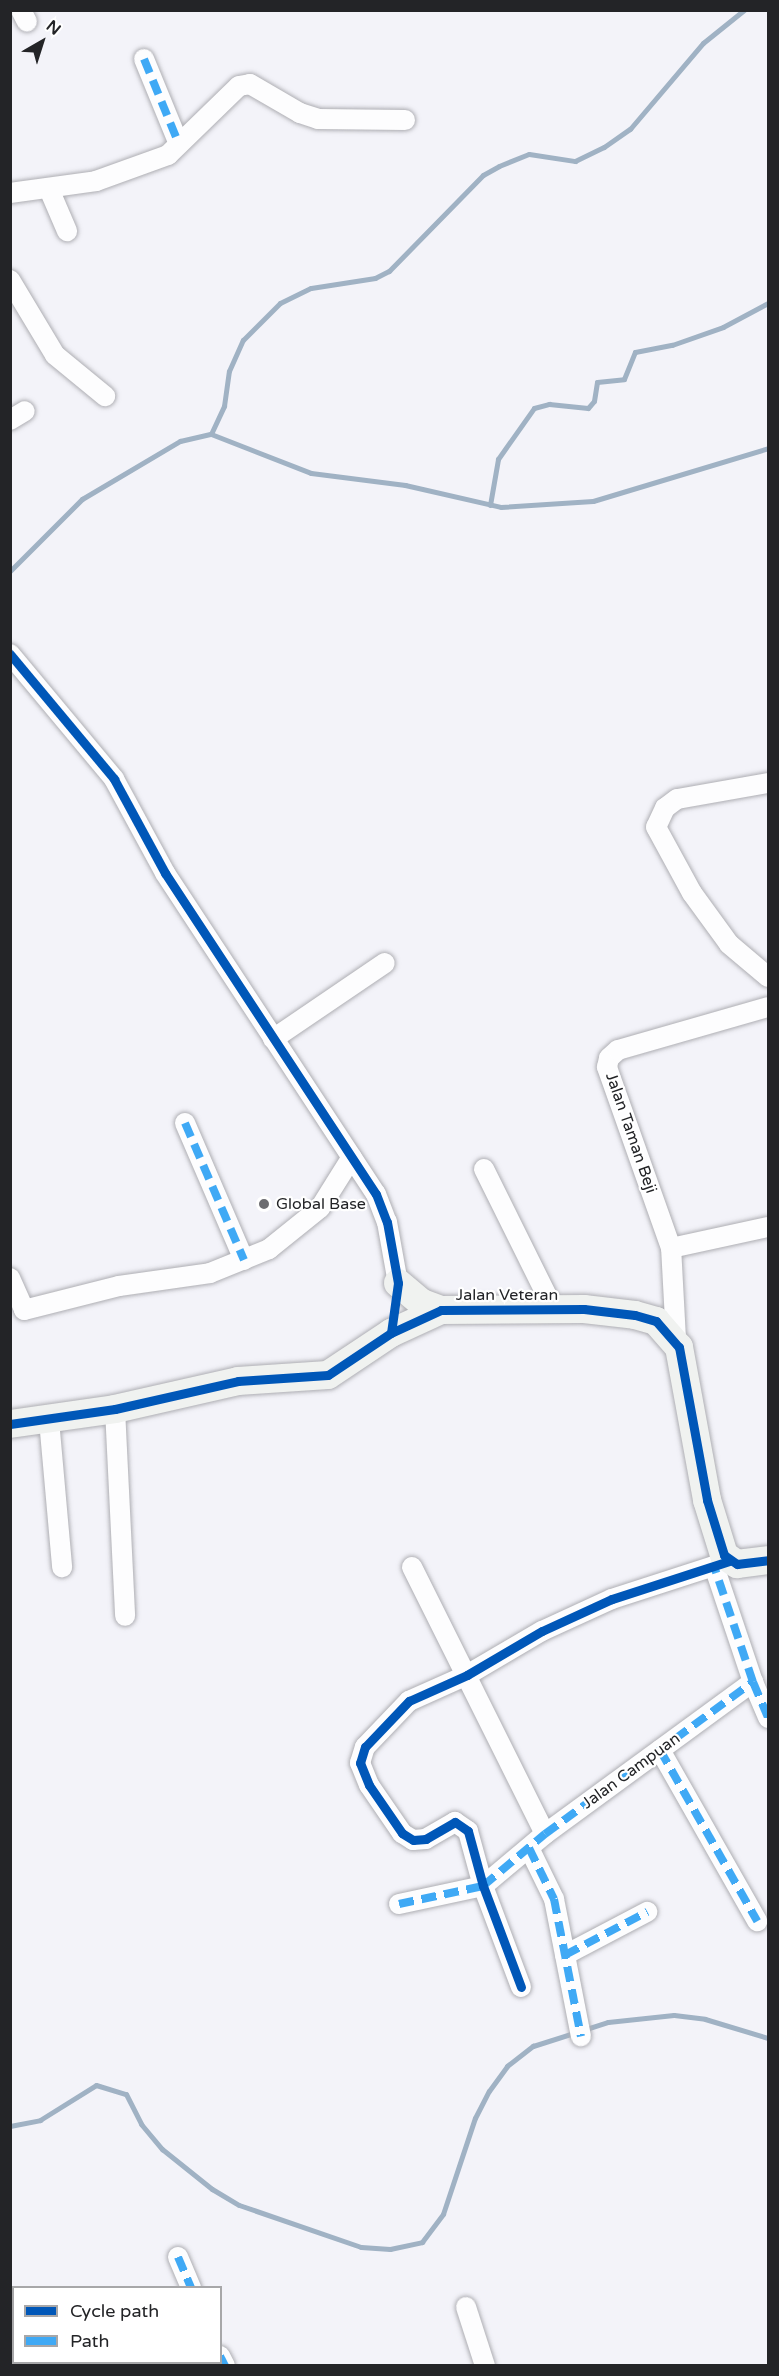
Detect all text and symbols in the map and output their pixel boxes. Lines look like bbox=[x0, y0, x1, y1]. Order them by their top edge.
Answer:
north arrow bbox=[12, 12, 72, 72]
text: N bbox=[42, 16, 65, 40]
street label: Jalan Taman Beji bbox=[601, 1070, 661, 1196]
place label: Global Base bbox=[276, 1194, 366, 1214]
marker: Global Base bbox=[257, 1197, 271, 1211]
street label: Jalan Veteran bbox=[456, 1285, 558, 1305]
street label: Jalan Campuan bbox=[578, 1729, 684, 1813]
legend bbox=[12, 2286, 222, 2364]
text: Cycle path bbox=[70, 2300, 159, 2322]
text: Path bbox=[70, 2330, 109, 2352]

